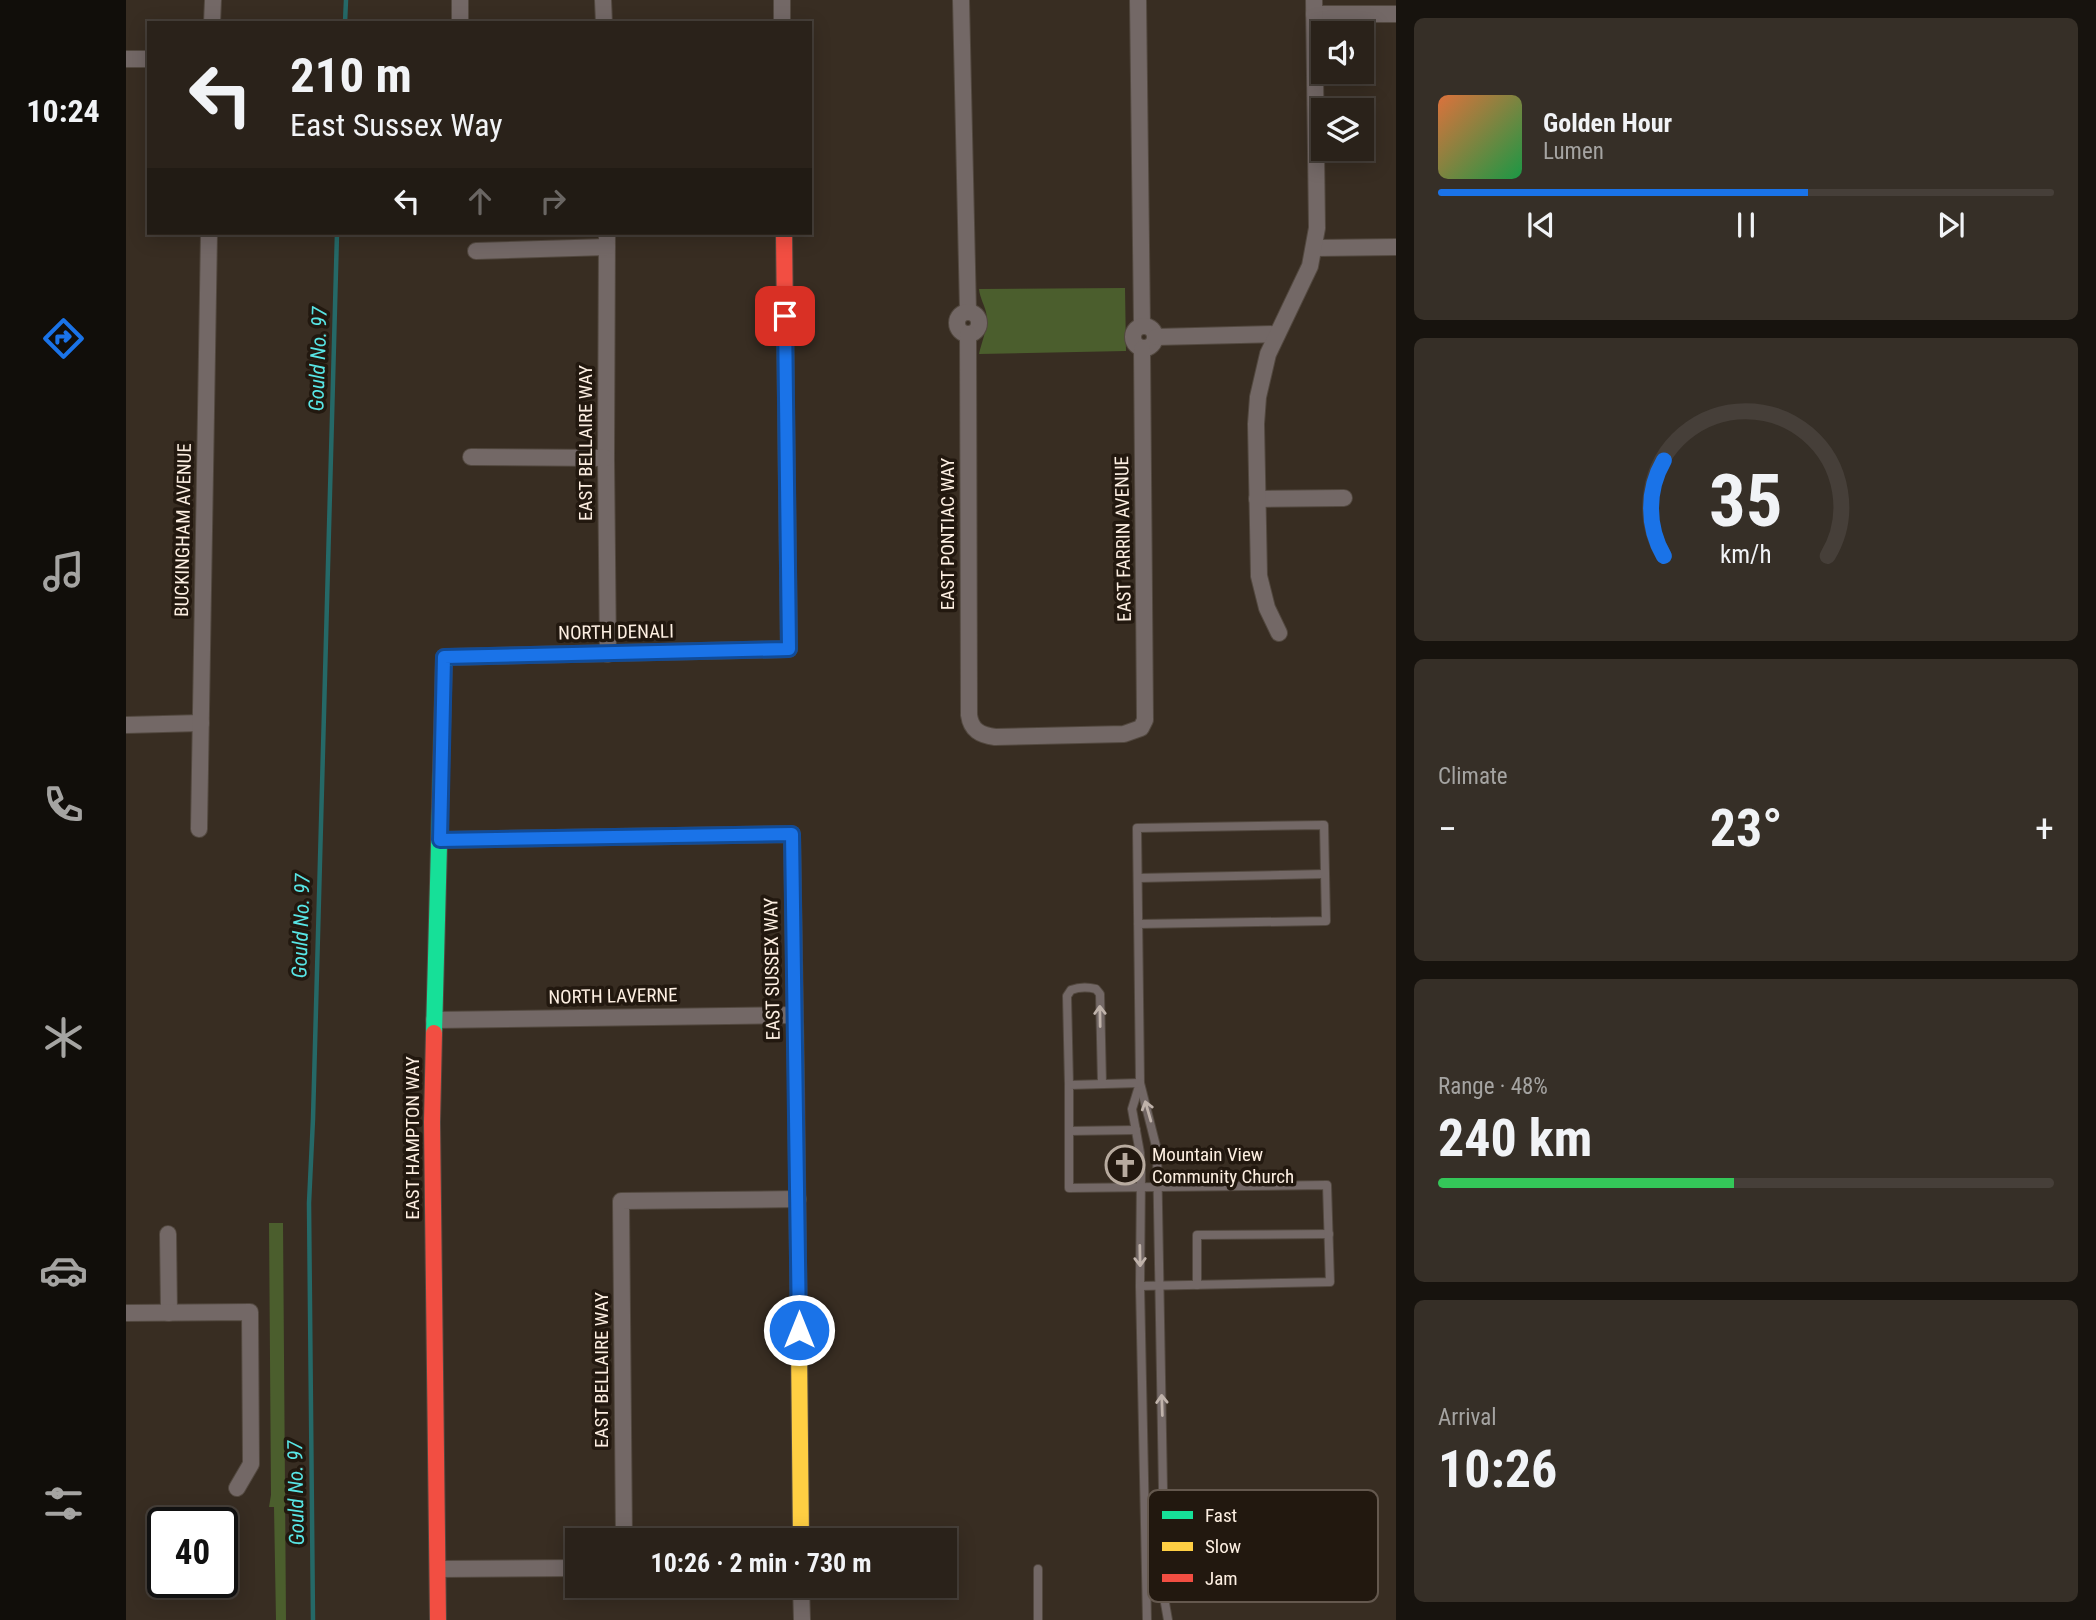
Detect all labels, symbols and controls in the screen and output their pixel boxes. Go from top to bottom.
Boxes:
map controls [1311,21,1374,161]
button: sound [1311,21,1374,84]
text: 210 m [290,47,412,104]
icon: left [175,49,266,140]
text: 10:24 [26,92,100,130]
button: layers [1311,98,1374,161]
text: East Sussex Way [290,106,503,144]
text: Golden Hour [1543,108,1672,138]
text: Lumen [1543,138,1604,165]
icon: left [388,182,426,220]
icon: ahead [461,182,499,220]
icon: right [534,182,572,220]
icon: previous [1522,206,1560,244]
icon: pause [1727,206,1765,244]
icon: next [1932,206,1970,244]
pin [755,286,815,346]
icon: arrive [766,297,804,335]
water label: Gould No. 97 [304,305,332,412]
icon: directions [39,314,88,363]
street label: EAST BELLAIRE WAY [574,365,597,521]
street label: BUCKINGHAM AVENUE [170,443,196,617]
street label: EAST FARRIN AVENUE [1110,456,1136,622]
street label: EAST PONTIAC WAY [936,458,959,610]
text: 35 [1709,458,1783,544]
text: km/h [1720,539,1772,568]
icon: music [39,547,88,596]
street label: NORTH DENALI [558,619,674,645]
text: Climate [1438,763,1508,790]
icon: phone [39,780,88,829]
text: 23° [1710,798,1782,859]
text: − [1438,807,1457,851]
text: + [2035,807,2054,851]
water label: Gould No. 97 [287,872,315,979]
street label: EAST SUSSEX WAY [759,897,785,1041]
street label: NORTH LAVERNE [548,983,678,1009]
one-way arrow [1094,1005,1107,1028]
icon: climate [39,1013,88,1062]
street label: EAST HAMPTON WAY [401,1056,424,1220]
text: Range · 48% [1438,1073,1548,1100]
one-way arrow [1141,1100,1154,1122]
text: 240 km [1438,1108,1592,1169]
place label: Mountain View Community Church [1152,1143,1294,1188]
church icon: Mountain View Community Church [1104,1144,1146,1186]
one-way arrow [1133,1245,1147,1268]
icon: car [39,1246,88,1295]
street label: EAST BELLAIRE WAY [590,1292,613,1448]
position arrow [762,1293,836,1367]
one-way arrow [1155,1394,1169,1417]
text: Arrival [1438,1404,1497,1431]
water label: Gould No. 97 [283,1439,309,1546]
text: 10:26 [1438,1439,1557,1500]
icon: filters [39,1479,88,1528]
legend [1148,1490,1378,1602]
text: Fast [1205,1504,1237,1527]
speed limit sign: 40 [147,1507,238,1598]
text: Slow [1205,1535,1241,1558]
text: 10:26 · 2 min · 730 m [651,1548,871,1578]
text: Jam [1205,1567,1238,1590]

